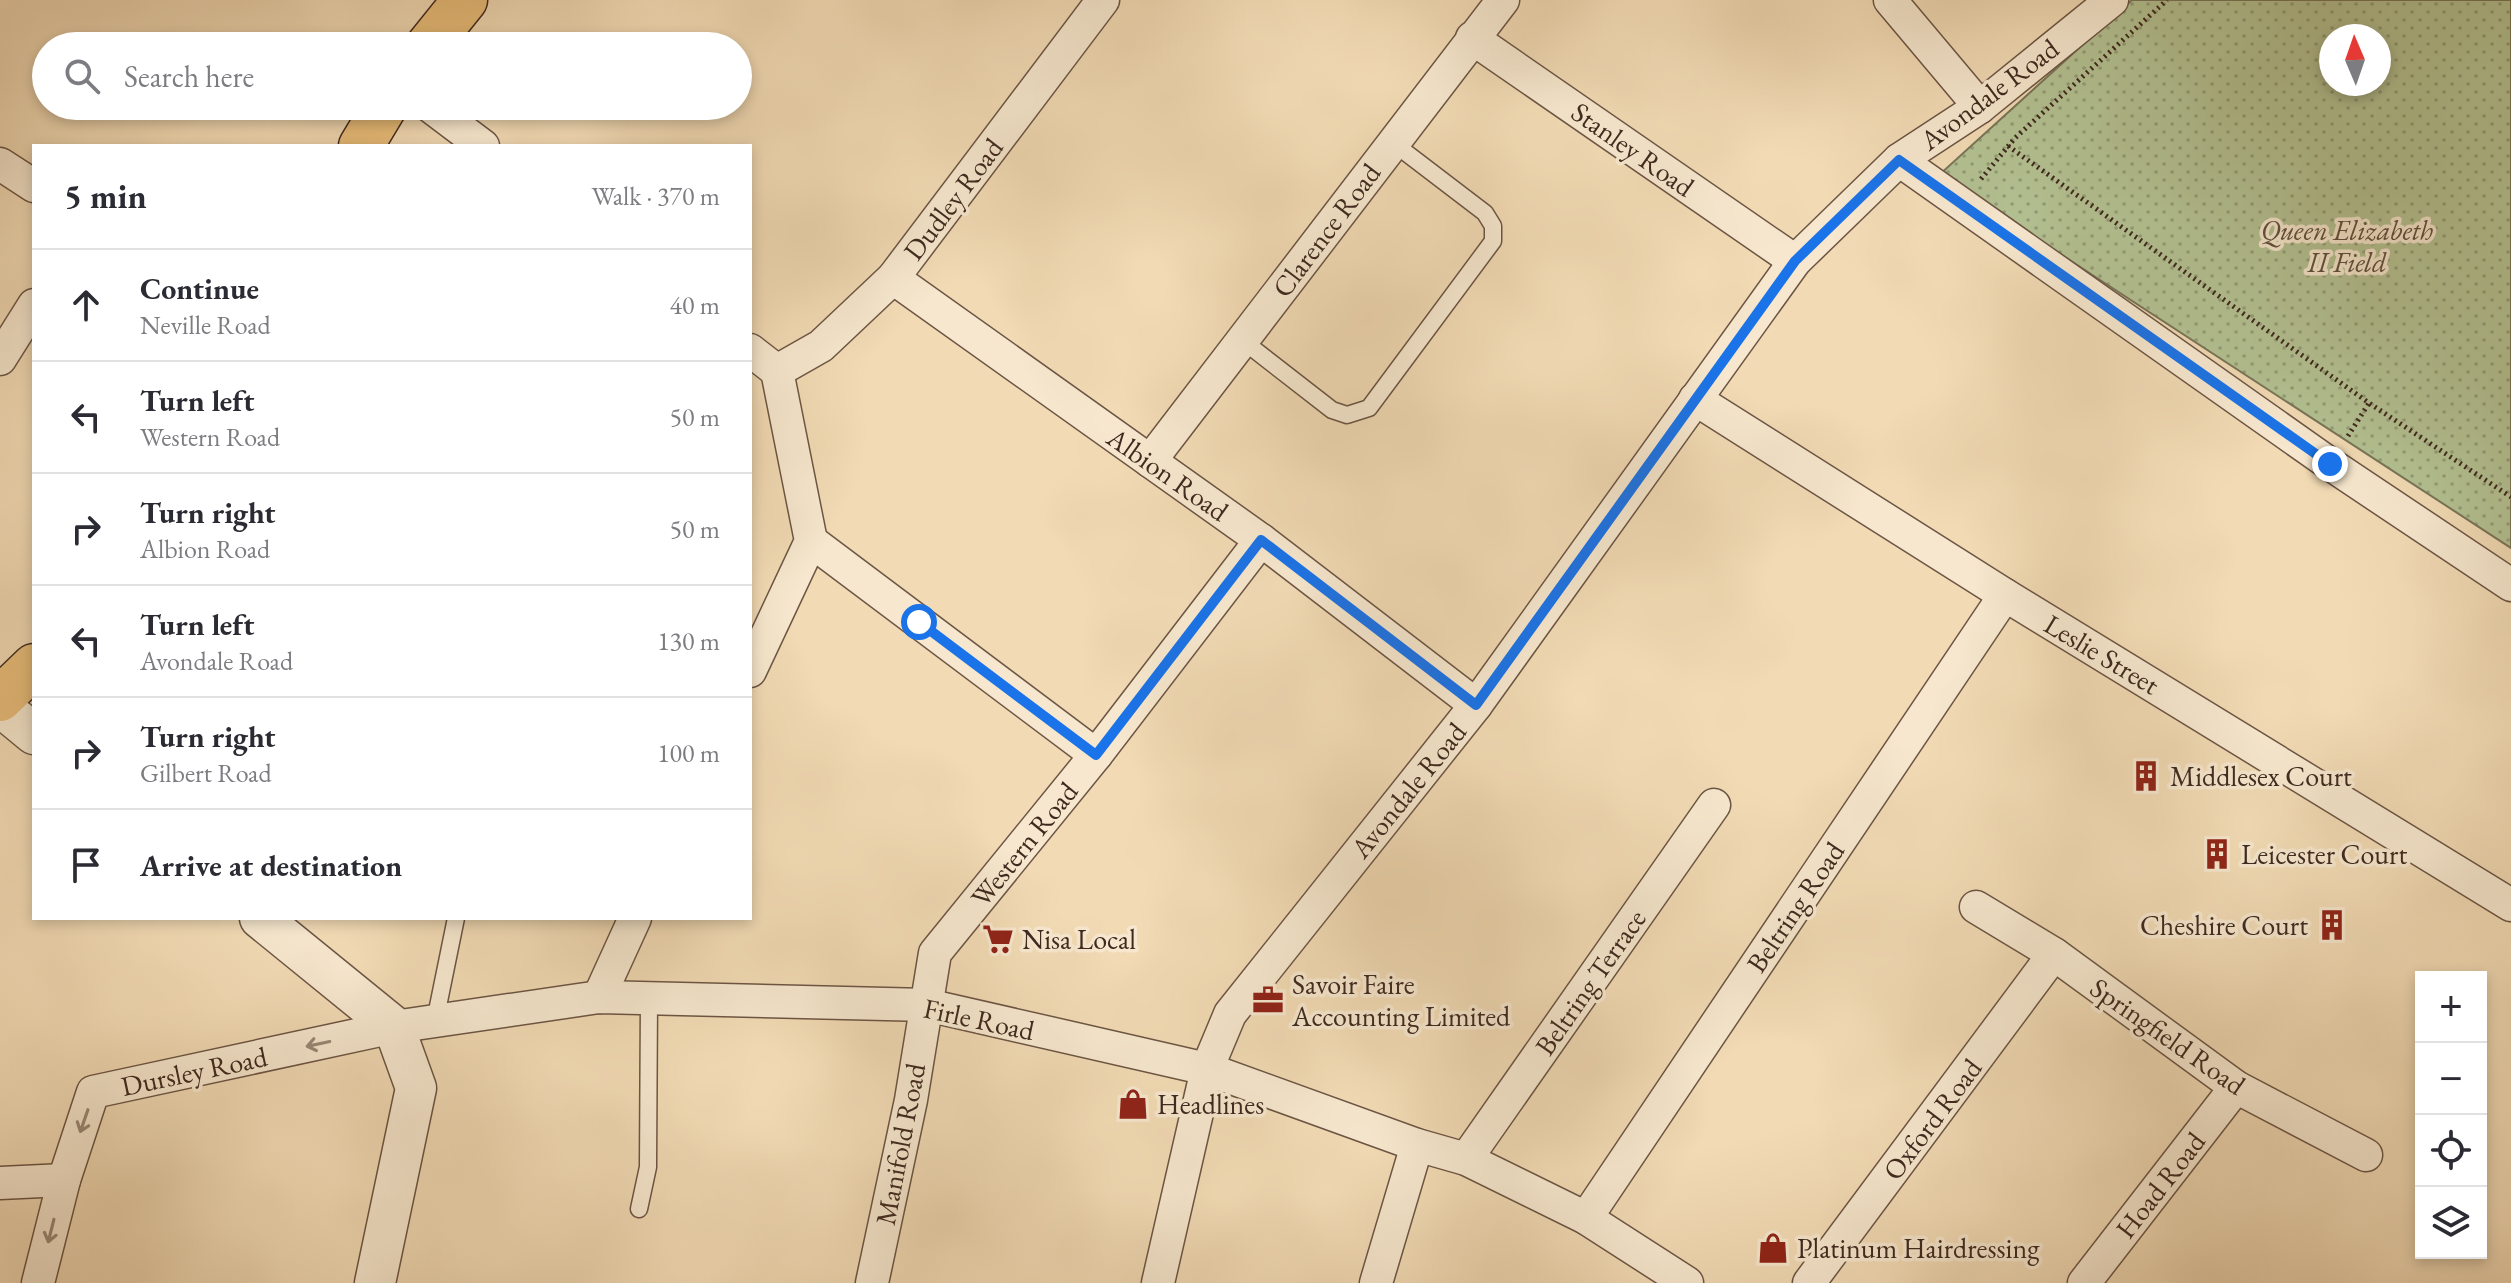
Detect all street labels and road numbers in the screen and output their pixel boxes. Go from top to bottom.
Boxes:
street label: Avondale Road [1912,30,2066,159]
street label: Stanley Road [1565,94,1702,205]
street label: Dudley Road [895,130,1011,267]
street label: Clarence Road [1264,155,1389,304]
street label: Albion Road [1099,418,1236,529]
street label: Leslie Street [2038,606,2166,702]
street label: Avondale Road [1342,714,1474,866]
street label: Western Road [963,773,1086,914]
street label: Beltring Road [1738,834,1852,979]
street label: Beltring Terrace [1526,902,1654,1062]
street label: Springfield Road [2083,969,2253,1103]
street label: Firle Road [920,990,1039,1048]
street label: Dursley Road [118,1038,271,1104]
street label: Oxford Road [1875,1050,1990,1187]
street label: Manifold Road [867,1059,933,1228]
street label: Hoad Road [2107,1124,2213,1246]

